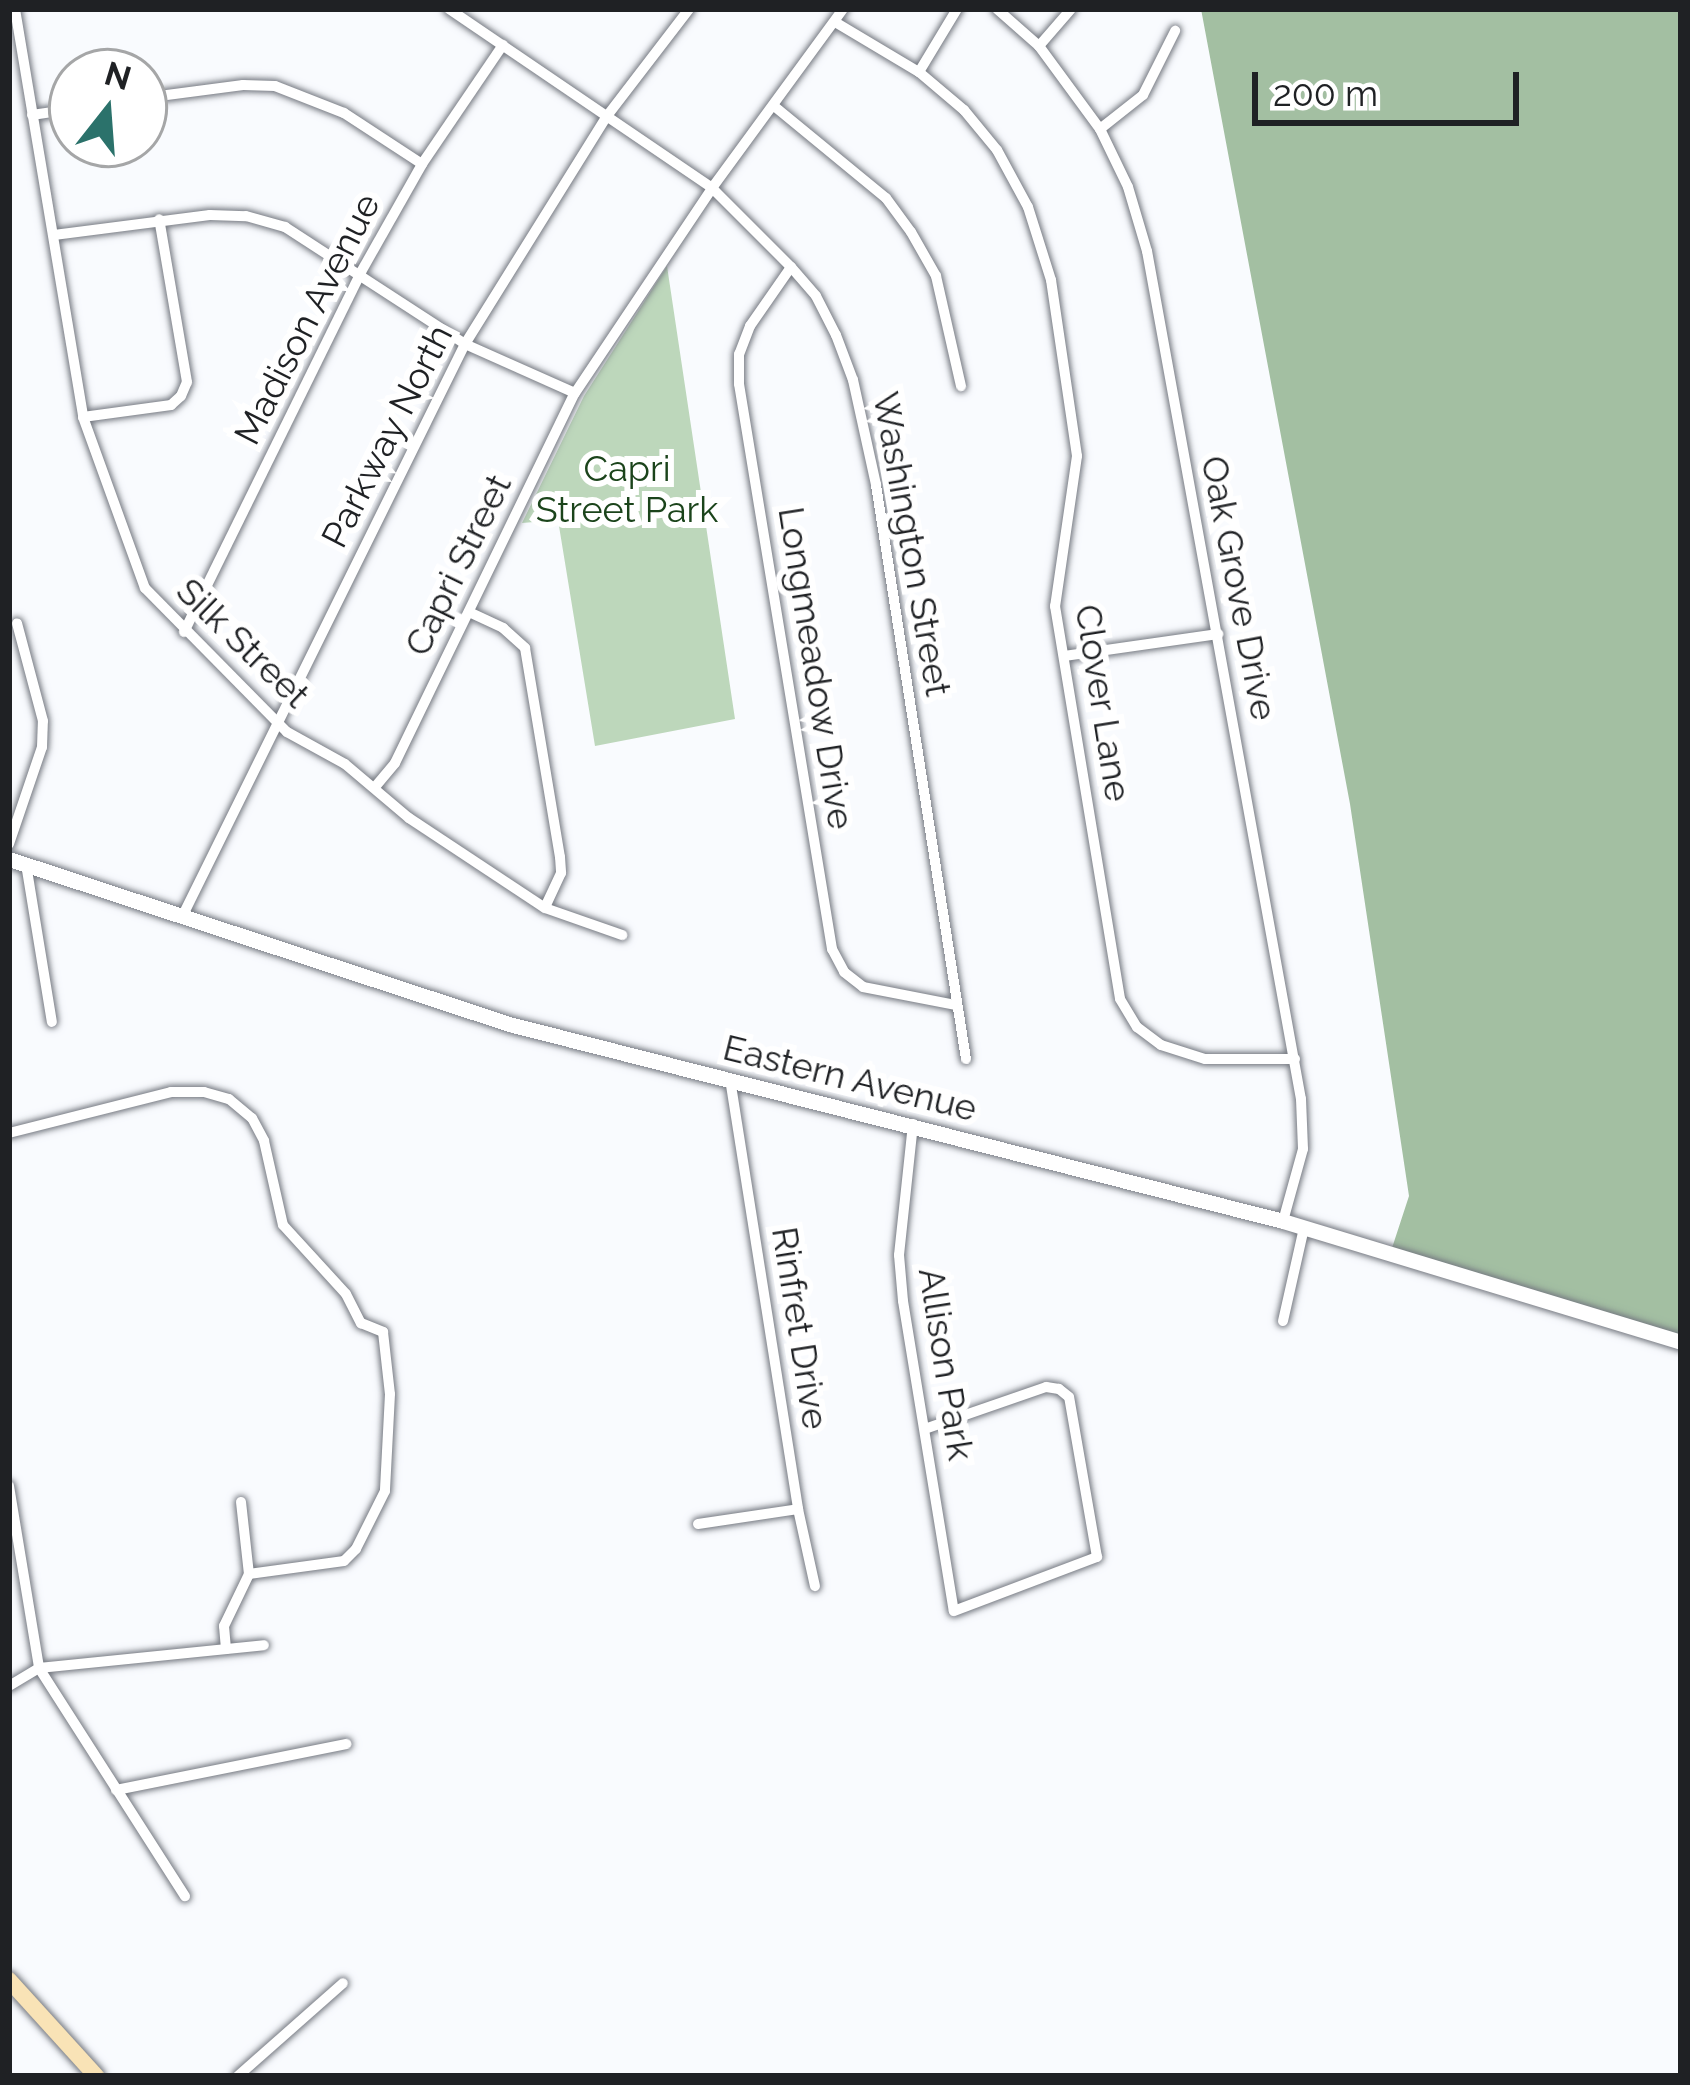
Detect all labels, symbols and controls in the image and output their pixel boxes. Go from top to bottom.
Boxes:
north arrow [48,48,168,168]
scale bar [1258,48,1525,122]
text: N [100,54,136,98]
text: 200 m [1273,72,1378,114]
street label: Madison Avenue [225,186,389,452]
street label: Parkway North [312,317,462,555]
street label: Washington Street [864,389,960,699]
park label: Capri Street Park [536,446,718,531]
street label: Oak Grove Drive [1192,452,1286,724]
street label: Capri Street [396,467,520,663]
street label: Longmeadow Drive [769,503,863,833]
street label: Silk Street [168,569,318,717]
street label: Clover Lane [1066,601,1140,805]
street label: Eastern Avenue [718,1025,982,1131]
street label: Rinfret Drive [763,1224,837,1432]
street label: Allison Park [909,1265,983,1463]

